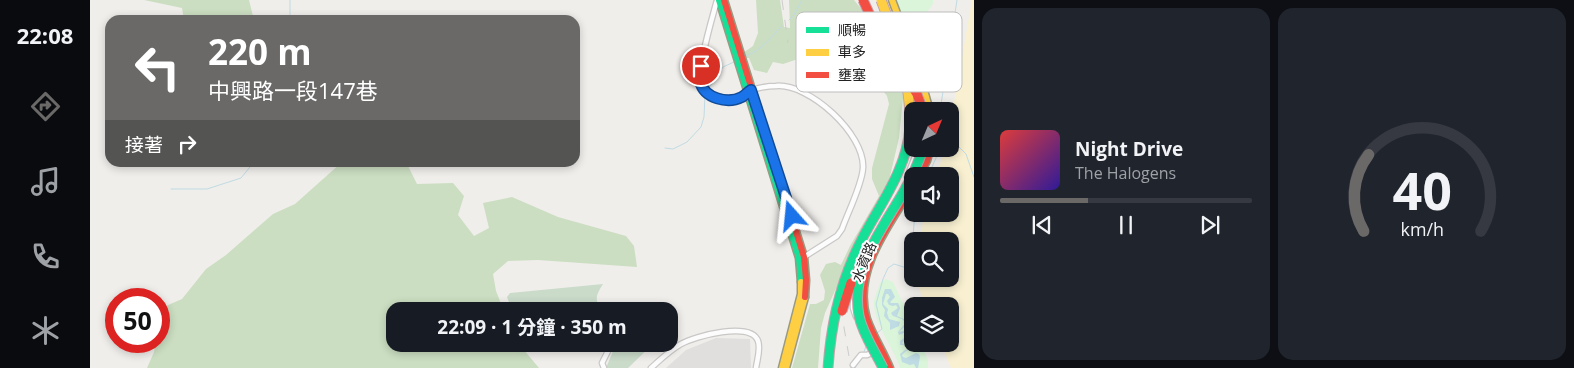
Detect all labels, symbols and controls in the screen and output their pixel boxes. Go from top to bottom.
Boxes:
legend [796,12,962,92]
text: 22:08 [17,20,73,50]
text: 順暢 [838,20,866,39]
text: 220 m [208,28,312,75]
icon: left [125,35,190,100]
text: 車多 [838,42,866,61]
pin [680,45,722,87]
icon: arrive [687,52,715,80]
text: 壅塞 [838,65,866,84]
text: 中興路一段147巷 [208,75,378,105]
icon: directions [28,89,63,124]
north arrow [904,102,959,158]
map controls [904,102,959,352]
icon: right [173,130,201,158]
text: 接著 [125,132,163,158]
text: Night Drive [1075,136,1183,162]
text: 40 [1392,154,1452,225]
text: The Halogens [1075,162,1176,184]
icon: music [28,164,63,199]
button: sound [904,167,959,222]
position arrow [765,189,817,241]
icon: previous [1028,211,1056,239]
icon: pause [1112,211,1140,239]
icon: next [1196,211,1224,239]
text: km/h [1400,217,1444,241]
button: search [904,232,959,287]
icon: phone [28,239,63,274]
street label: 水資路 [847,239,880,285]
speed limit sign: 50 [105,288,170,353]
button: layers [904,297,959,352]
icon: climate [28,313,63,348]
text: 22:09 · 1 分鐘 · 350 m [437,314,627,340]

